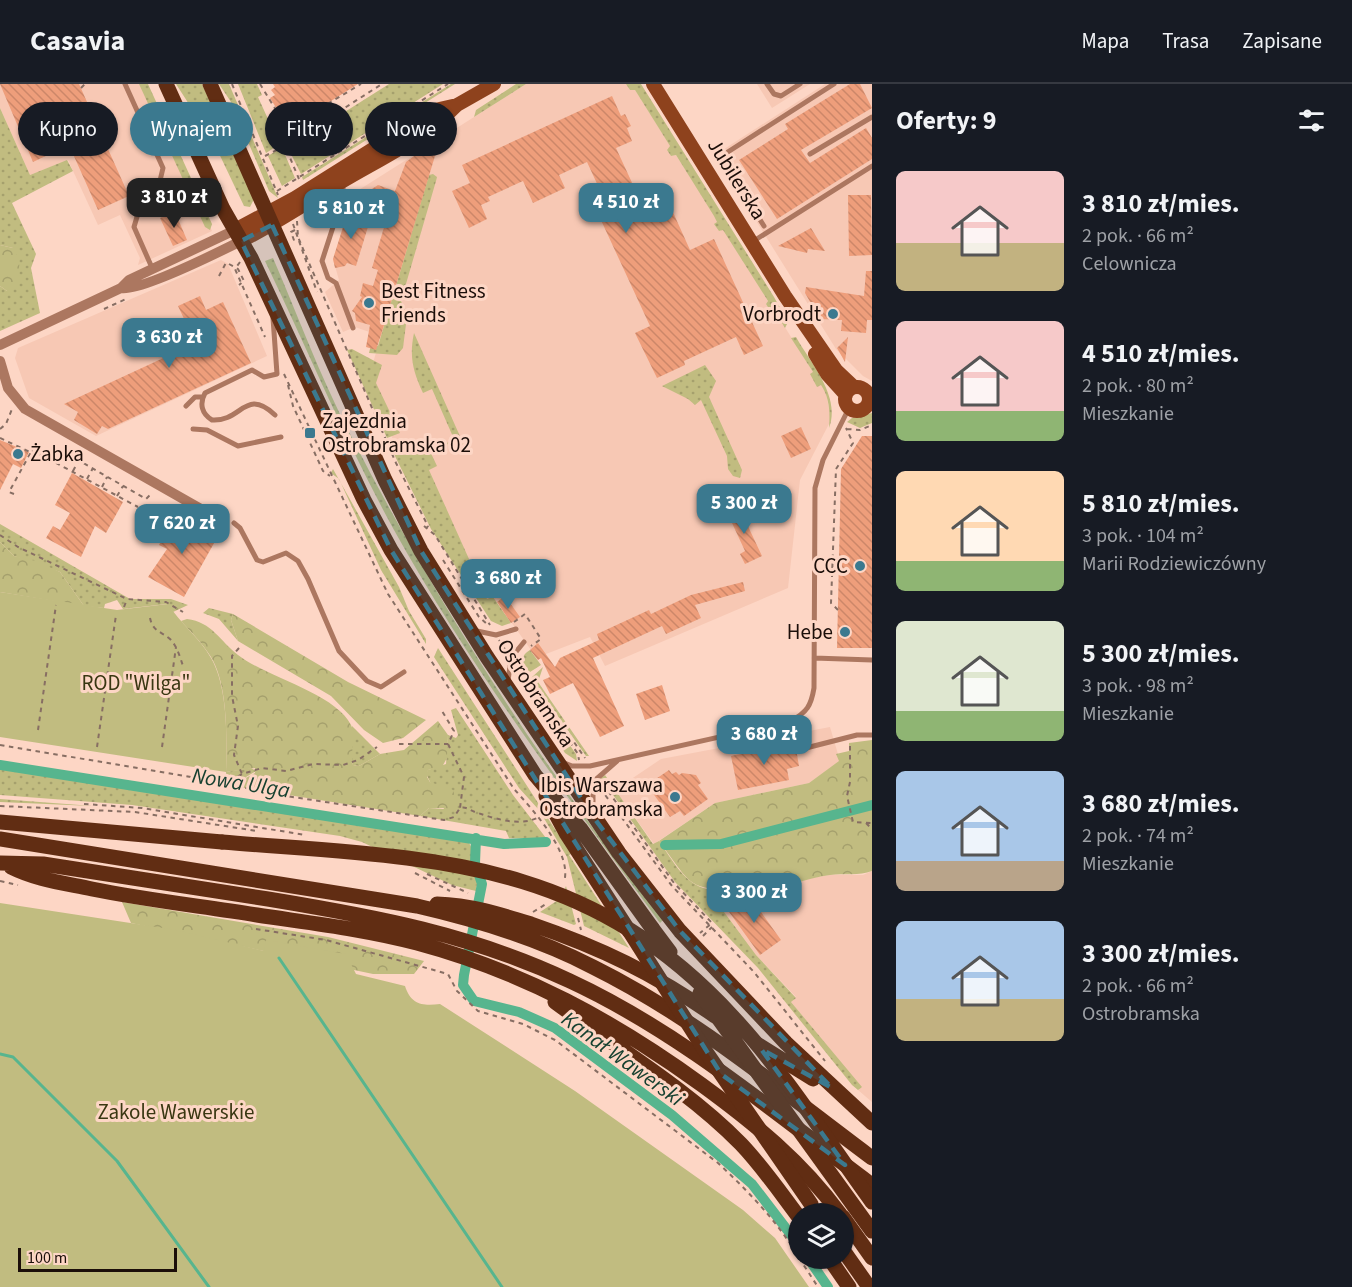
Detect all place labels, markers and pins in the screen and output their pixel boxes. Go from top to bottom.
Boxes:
pin: 3 810 zł [112,178,236,229]
pin: 4 510 zł [564,183,688,234]
pin: 5 810 zł [289,189,413,240]
place label: Best Fitness Friends [381,276,486,330]
marker: Best Fitness Friends [362,296,376,310]
place label: Vorbrodt [743,299,821,329]
marker: Vorbrodt [826,307,840,321]
pin: 3 630 zł [107,318,231,369]
place label: Zajezdnia Ostrobramska 02 [322,406,471,460]
marker: Zajezdnia Ostrobramska 02 [303,426,317,440]
place label: Żabka [30,439,84,469]
marker: Żabka [11,447,25,461]
pin: 5 300 zł [682,484,806,535]
pin: 7 620 zł [120,504,244,555]
place label: CCC [813,551,848,581]
pin: 3 680 zł [446,559,570,610]
marker: CCC [853,559,867,573]
place label: Hebe [787,617,833,647]
marker: Hebe [838,625,852,639]
pin: 3 680 zł [702,715,826,766]
place label: Ibis Warszawa Ostrobramska [539,770,663,824]
marker: Ibis Warszawa Ostrobramska [668,790,682,804]
pin: 3 300 zł [692,873,816,924]

